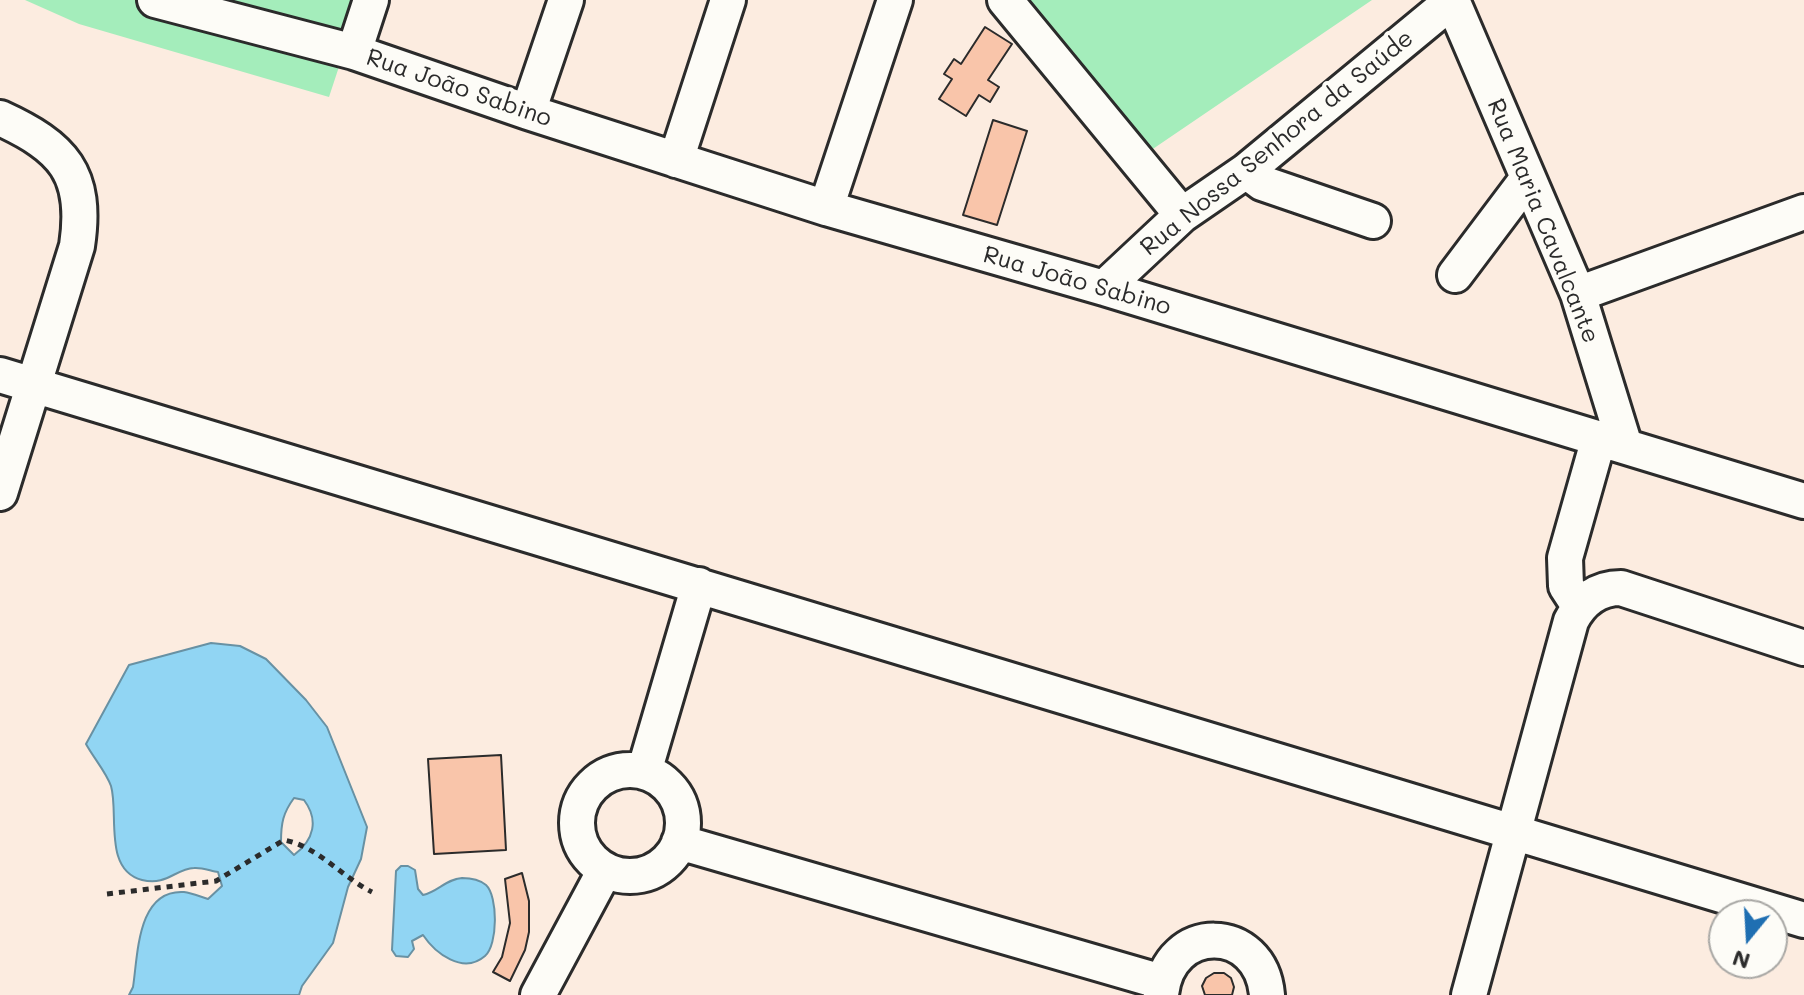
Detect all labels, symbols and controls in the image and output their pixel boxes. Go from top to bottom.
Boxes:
street label: Rua Nossa Senhora da Saúde [1135,24,1419,262]
street label: Rua João Sabino [363,43,555,133]
street label: Rua Maria Cavalcante [1481,95,1605,347]
street label: Rua João Sabino [980,240,1174,322]
north arrow [1708,899,1788,979]
text: N [1729,944,1753,977]

